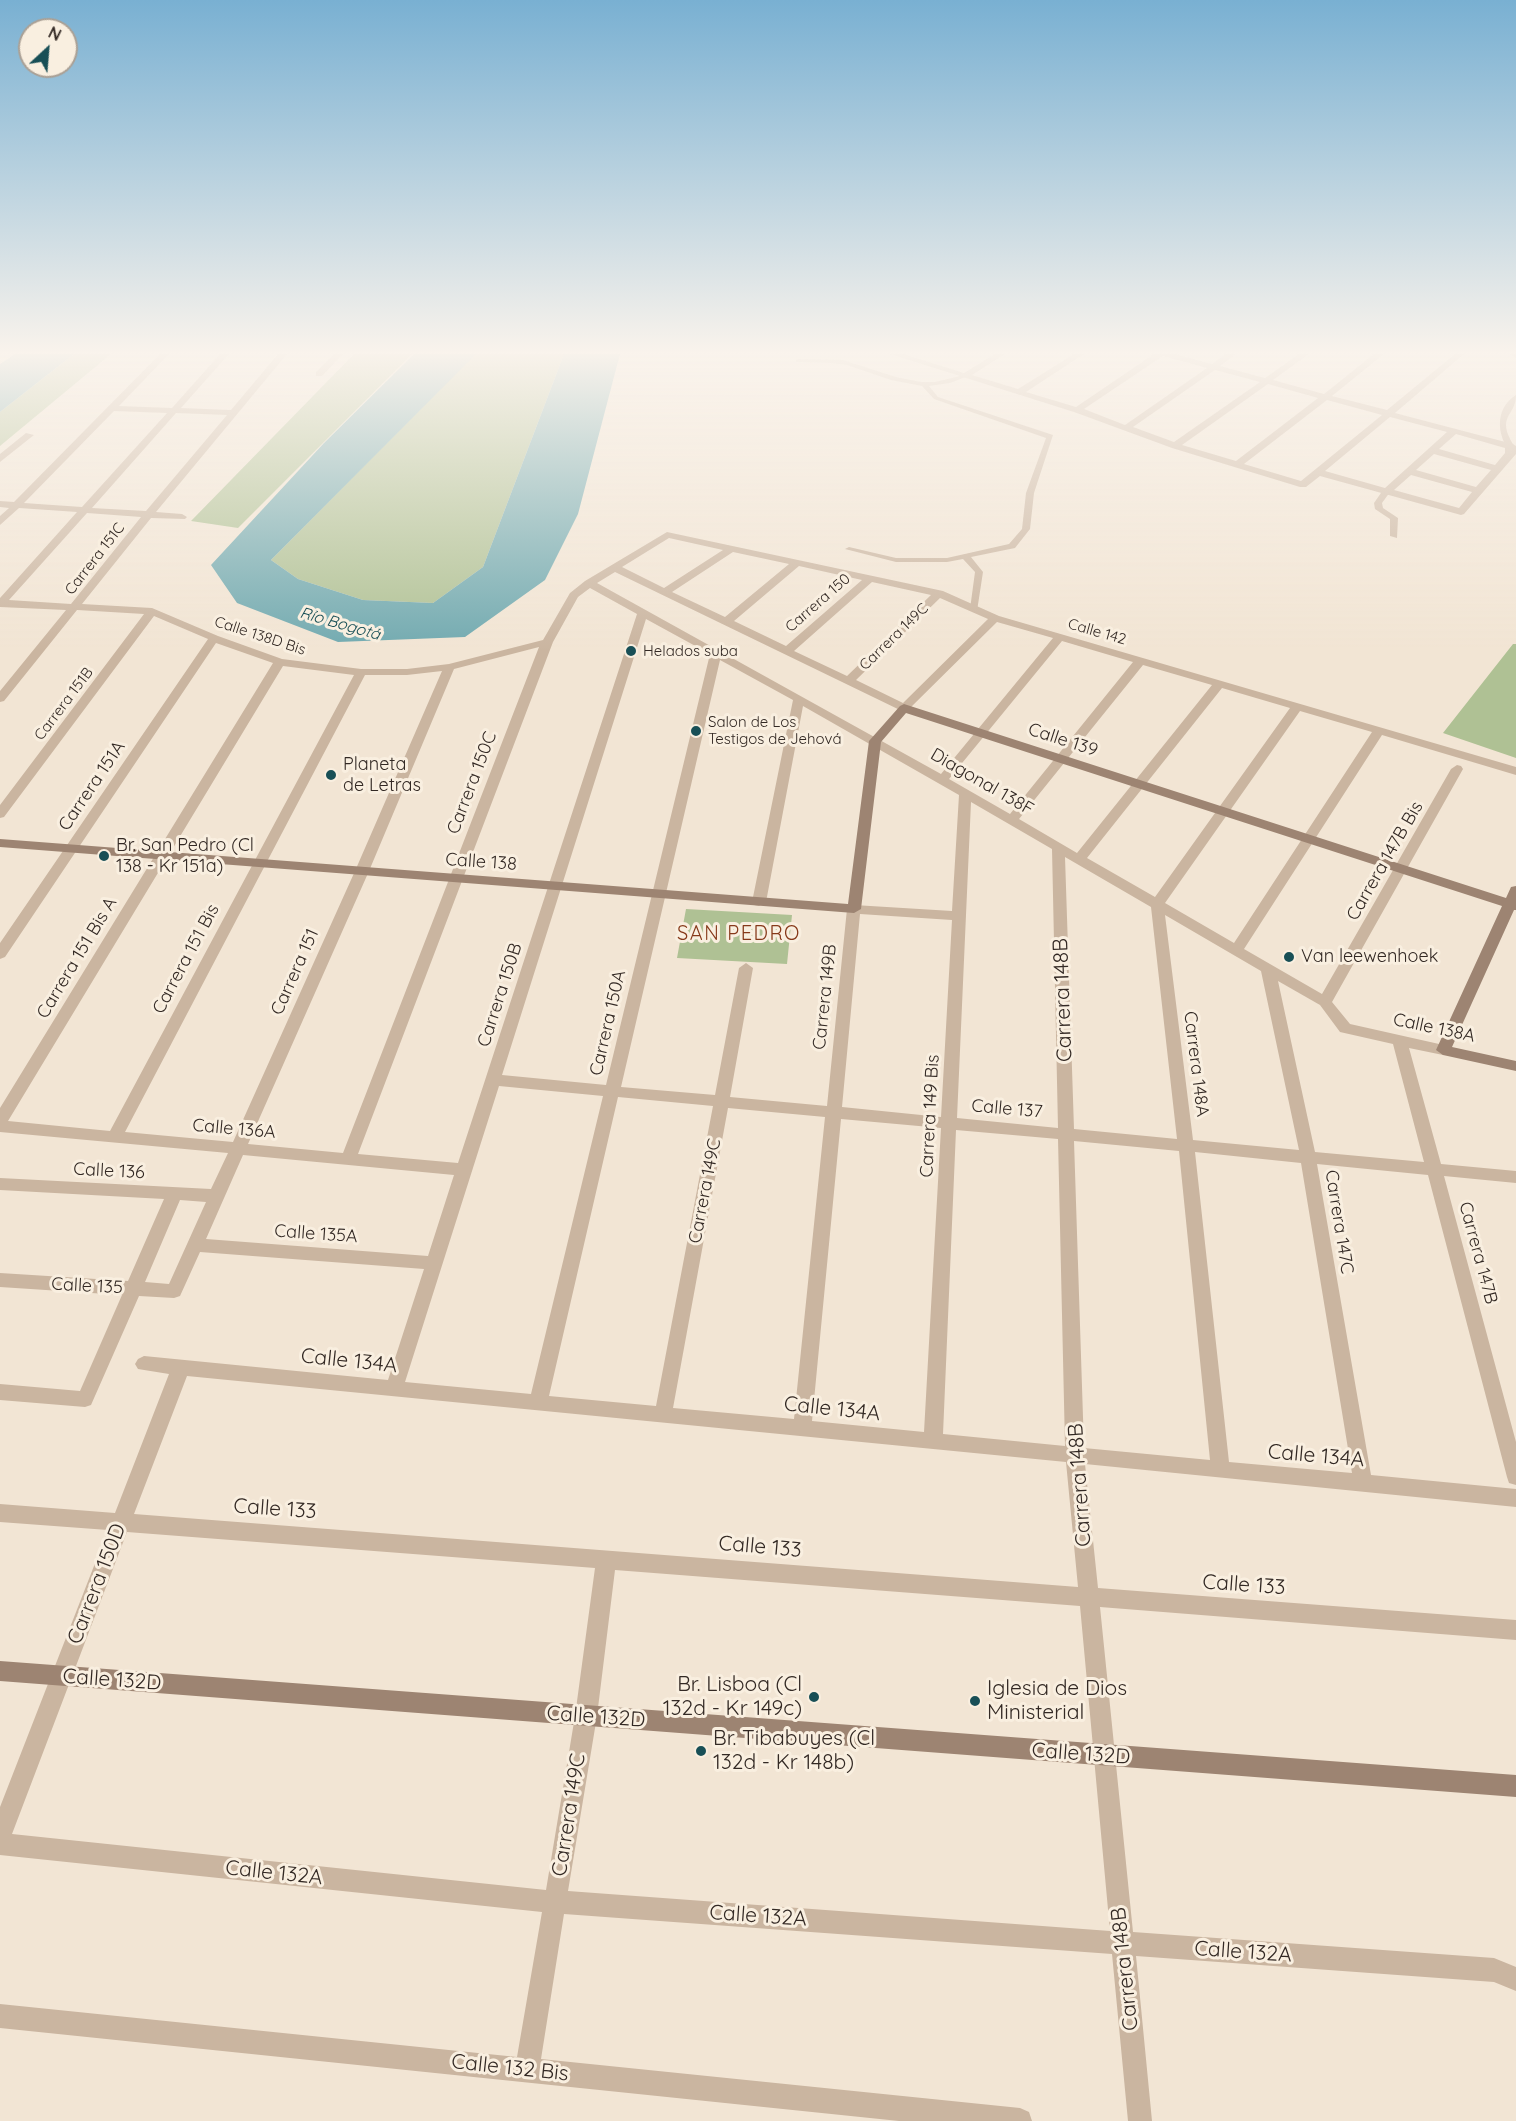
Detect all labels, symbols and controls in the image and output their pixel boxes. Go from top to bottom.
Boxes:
north arrow [18,18,78,78]
text: N [45,22,65,45]
street label: Carrera 151C [61,519,129,599]
street label: Carrera 150 [782,570,854,636]
street label: Carrera 149C [856,600,932,674]
water label: Río Bogotá [298,603,382,645]
street label: Calle 138D Bis [212,613,308,659]
street label: Calle 142 [1066,615,1128,649]
place label: Helados suba [643,642,738,660]
marker: Helados suba [624,644,638,658]
street label: Carrera 151B [31,664,97,744]
place label: Salon de Los Testigos de Jehová [708,713,842,748]
street label: Calle 139 [1025,719,1101,761]
marker: Salon de Los Testigos de Jehová [689,724,703,738]
street label: Carrera 150C [443,729,501,837]
street label: Carrera 151A [54,737,130,835]
street label: Diagonal 138F [926,744,1038,820]
place label: Planeta de Letras [343,754,421,796]
marker: Planeta de Letras [324,768,338,782]
street label: Carrera 147B Bis [1342,798,1428,924]
place label: Br. San Pedro (Cl 138 - Kr 151a) [116,835,254,878]
marker: Br. San Pedro (Cl 138 - Kr 151a) [97,849,111,863]
street label: Calle 138 [445,849,517,875]
street label: Carrera 151 Bis A [32,894,122,1022]
street label: Carrera 151 Bis [148,901,224,1017]
district label: SAN PEDRO [677,922,801,946]
street label: Carrera 151 [266,926,324,1018]
street label: Carrera 148B [1048,938,1078,1062]
street label: Carrera 150B [473,940,527,1050]
street label: Carrera 149B [809,943,841,1051]
place label: Van leewenhoek [1301,946,1438,968]
marker: Van leewenhoek [1282,950,1296,964]
street label: Carrera 150A [585,968,631,1078]
street label: Calle 138A [1391,1009,1477,1047]
street label: Carrera 148A [1179,1010,1213,1118]
street label: Carrera 149 Bis [916,1054,944,1178]
street label: Calle 137 [971,1095,1043,1123]
street label: Calle 136A [192,1115,276,1143]
street label: Carrera 149C [684,1137,726,1245]
street label: Calle 136 [73,1158,145,1184]
street label: Carrera 147C [1320,1169,1358,1275]
street label: Carrera 147B [1454,1199,1502,1307]
street label: Calle 135A [274,1220,358,1248]
street label: Calle 135 [51,1273,123,1299]
street label: Calle 134A [299,1343,399,1379]
street label: Calle 134A [782,1391,882,1427]
street label: Carrera 148B [1063,1422,1097,1548]
street label: Calle 134A [1267,1439,1365,1473]
street label: Calle 133 [233,1494,317,1524]
street label: Carrera 150D [62,1520,132,1648]
street label: Calle 133 [717,1531,803,1563]
street label: Calle 133 [1202,1570,1286,1600]
street label: Calle 132D [62,1664,162,1696]
place label: Br. Lisboa (Cl 132d - Kr 149c) [663,1672,802,1722]
place label: Iglesia de Dios Ministerial [987,1676,1127,1726]
marker: Br. Lisboa (Cl 132d - Kr 149c) [807,1690,821,1704]
marker: Iglesia de Dios Ministerial [968,1694,982,1708]
street label: Calle 132D [546,1701,646,1733]
place label: Br. Tibabuyes (Cl 132d - Kr 148b) [713,1726,875,1776]
street label: Calle 132D [1031,1738,1131,1770]
marker: Br. Tibabuyes (Cl 132d - Kr 148b) [694,1744,708,1758]
street label: Carrera 149C [547,1752,591,1878]
street label: Calle 132A [224,1855,324,1891]
street label: Calle 132A [708,1900,808,1932]
street label: Carrera 148B [1106,1906,1144,2032]
street label: Calle 132A [1193,1936,1293,1968]
street label: Calle 132 Bis [450,2049,570,2087]

